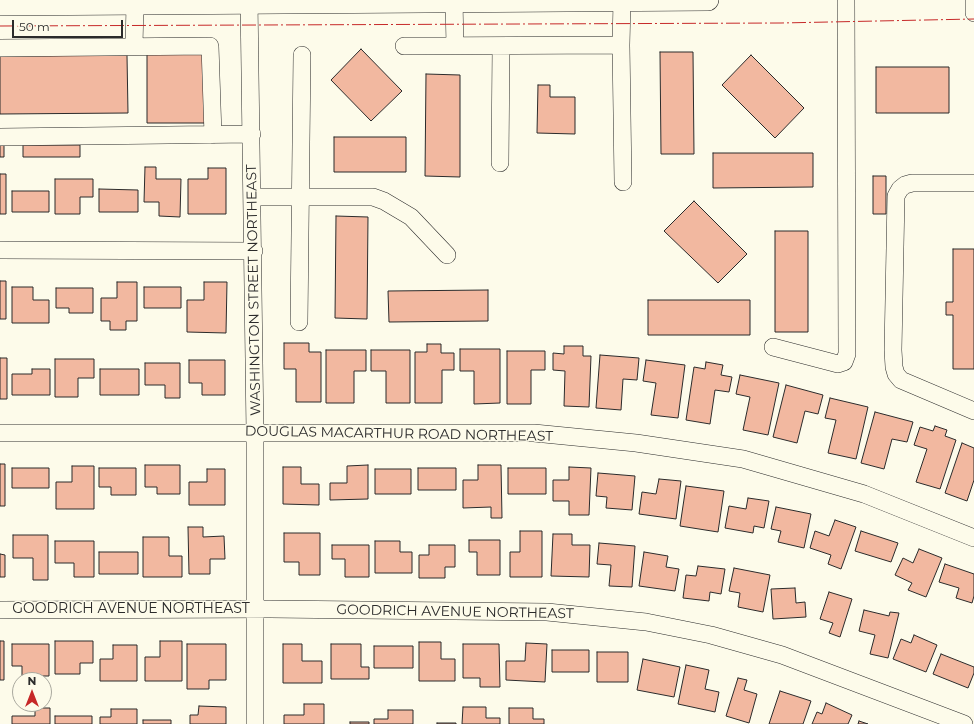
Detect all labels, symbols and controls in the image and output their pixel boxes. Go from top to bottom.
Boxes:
scale bar [14,12,125,38]
text: 50 m [19,19,50,34]
street label: WASHINGTON STREET NORTHEAST [243,164,265,416]
street label: DOUGLAS MACARTHUR ROAD NORTHEAST [245,423,553,445]
street label: GOODRICH AVENUE NORTHEAST [12,601,250,617]
street label: GOODRICH AVENUE NORTHEAST [336,602,574,622]
north arrow [12,672,52,712]
text: N [28,674,36,688]

